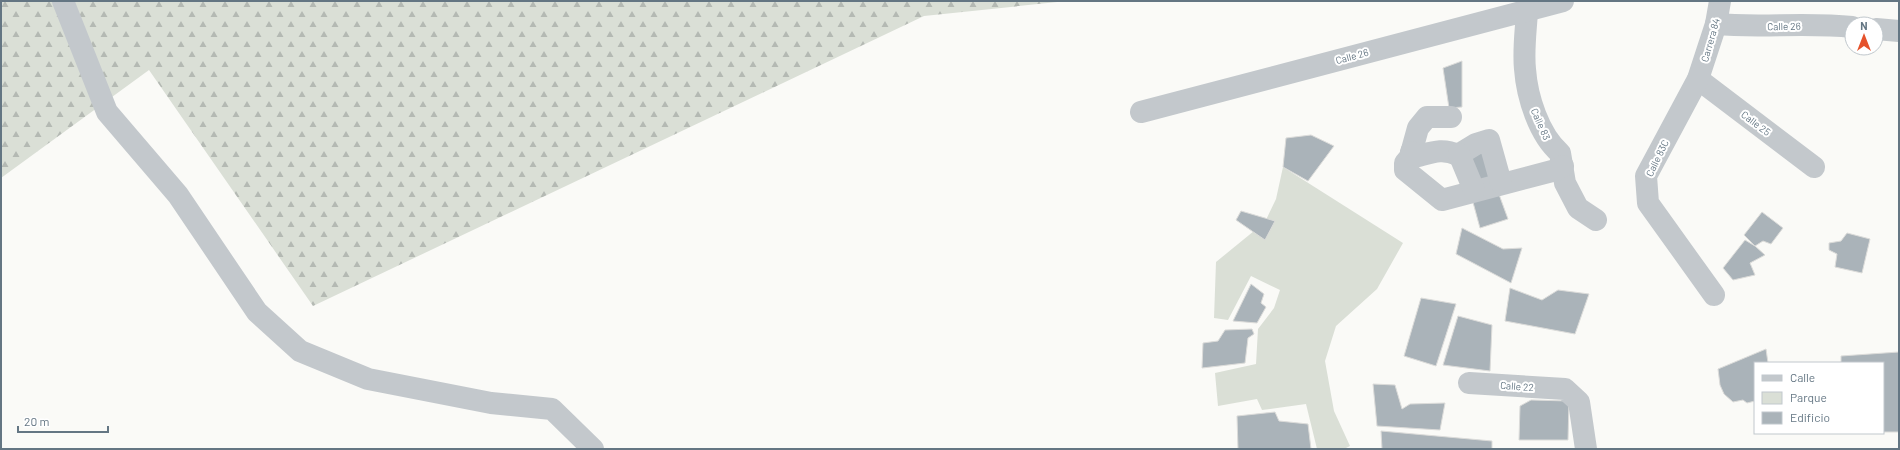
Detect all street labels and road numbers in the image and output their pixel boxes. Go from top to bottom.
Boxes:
street label: Carrera 84 [1698,17,1722,63]
street label: Calle 26 [1767,20,1801,32]
street label: Calle 26 [1334,46,1370,66]
street label: Calle 83 [1529,106,1553,142]
street label: Calle 25 [1739,108,1773,138]
street label: Calle 83C [1643,138,1671,178]
street label: Calle 22 [1500,379,1534,393]

